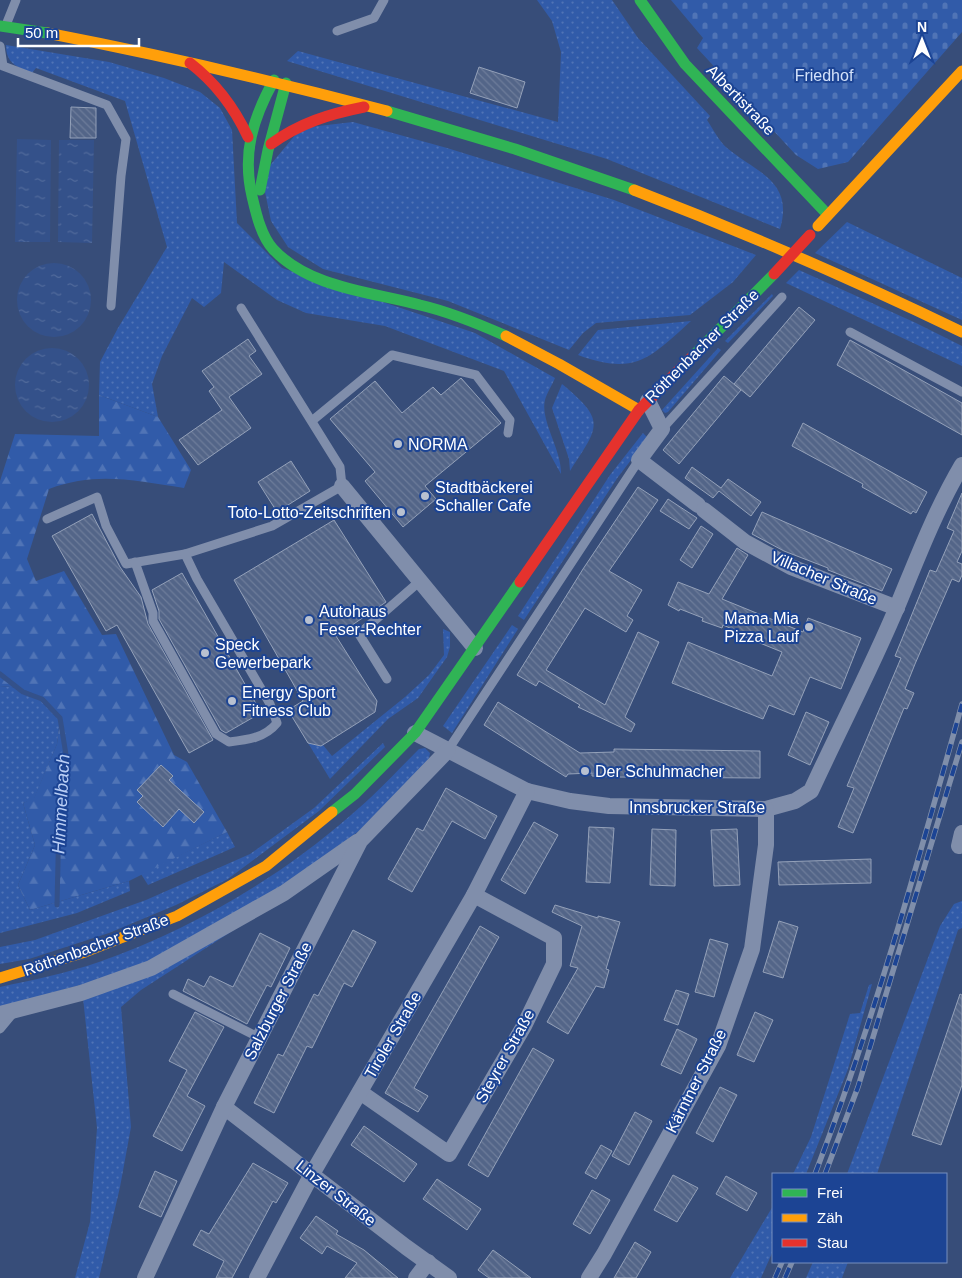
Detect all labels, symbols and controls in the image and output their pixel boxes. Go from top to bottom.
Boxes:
scale bar [18,15,139,47]
north arrow [897,15,947,65]
text: N [917,19,927,35]
text: 50 m [25,24,58,41]
street label: Albertistraße [703,61,779,139]
park label: Friedhof [795,67,854,84]
street label: Röthenbacher Straße [642,286,762,406]
place label: NORMA [408,436,468,453]
marker: NORMA [392,438,404,450]
place label: Stadtbäckerei Schaller Cafe [435,479,533,514]
marker: Stadtbäckerei Schaller Cafe [419,490,431,502]
place label: Toto-Lotto-Zeitschriften [227,504,391,521]
marker: Toto-Lotto-Zeitschriften [395,506,407,518]
street label: Villacher Straße [768,548,880,608]
place label: Autohaus Feser-Rechter [319,603,422,638]
place label: Mama Mia Pizza Lauf [724,610,800,645]
marker: Autohaus Feser-Rechter [303,614,315,626]
marker: Mama Mia Pizza Lauf [803,621,815,633]
place label: Speck Gewerbepark [215,636,312,671]
marker: Speck Gewerbepark [199,647,211,659]
place label: Energy Sport Fitness Club [242,684,336,719]
marker: Energy Sport Fitness Club [226,695,238,707]
water label: Himmelbach [48,754,74,854]
place label: Der Schuhmacher [595,763,725,780]
marker: Der Schuhmacher [579,765,591,777]
street label: Innsbrucker Straße [629,799,765,816]
street label: Röthenbacher Straße [21,911,171,979]
street label: Salzburger Straße [241,939,315,1063]
street label: Tiroler Straße [361,989,425,1081]
street label: Steyrer Straße [472,1006,538,1106]
street label: Kärntner Straße [663,1026,729,1136]
street label: Linzer Straße [293,1157,379,1229]
legend [772,1173,947,1263]
text: Frei [817,1184,843,1201]
text: Zäh [817,1209,843,1226]
text: Stau [817,1234,848,1251]

